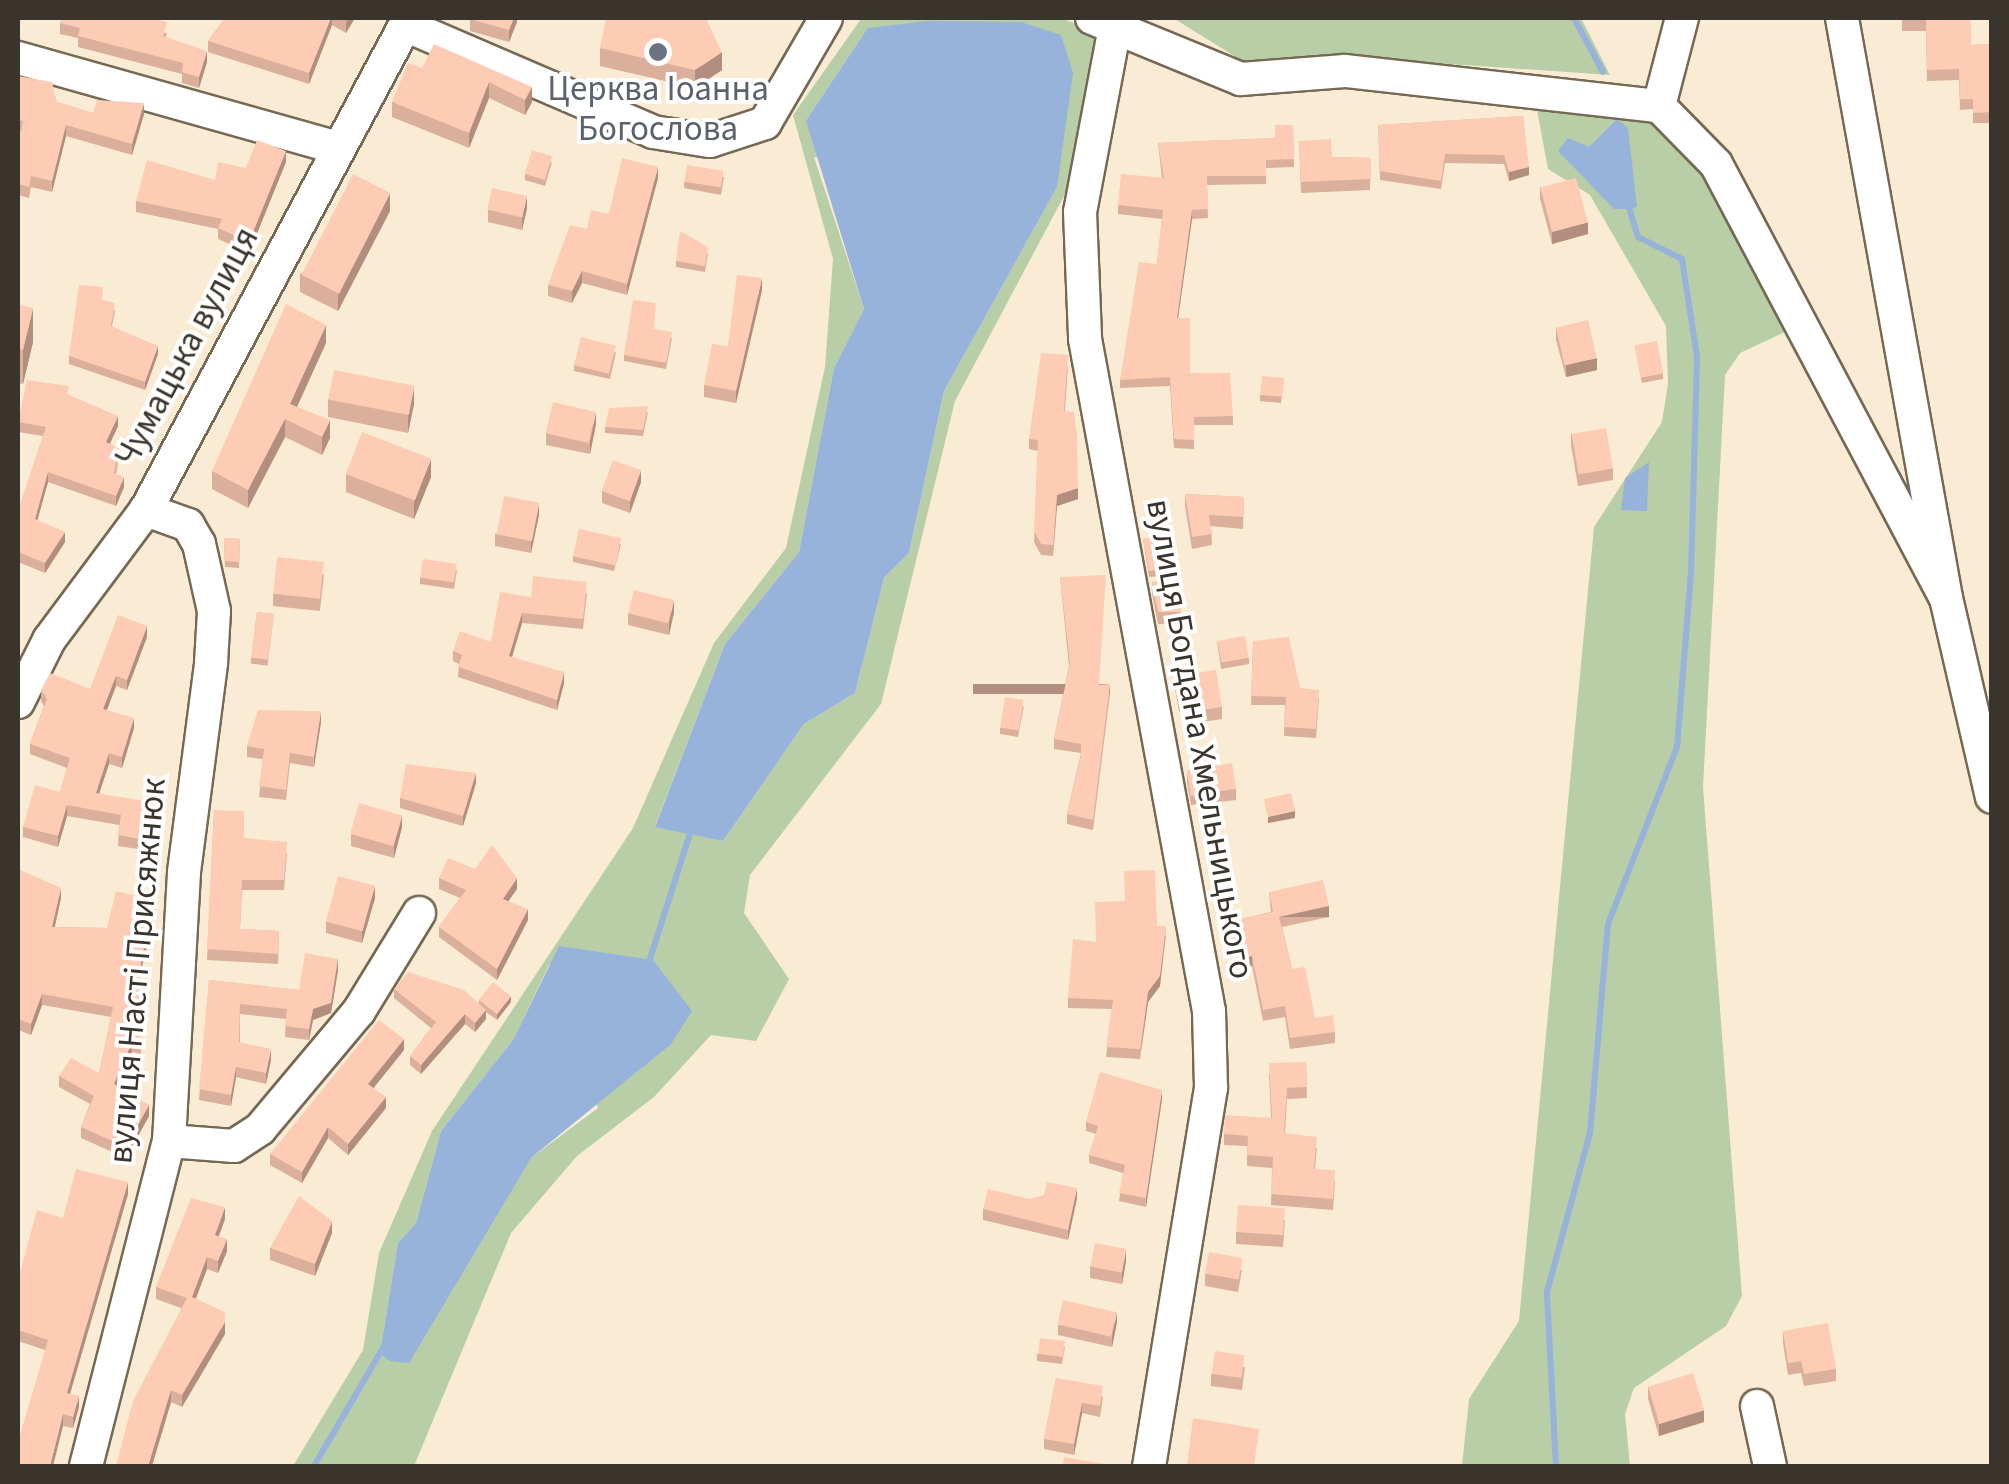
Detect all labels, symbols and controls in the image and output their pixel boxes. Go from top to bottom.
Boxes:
marker: Церква Іоанна Богослова [647,41,669,63]
place label: Церква Іоанна Богослова [547,68,769,150]
street label: Чумацька вулиця [106,220,268,474]
street label: вулиця Богдана Хмельницького [1137,496,1263,982]
street label: вулиця Насті Присяжнюк [99,777,175,1165]

